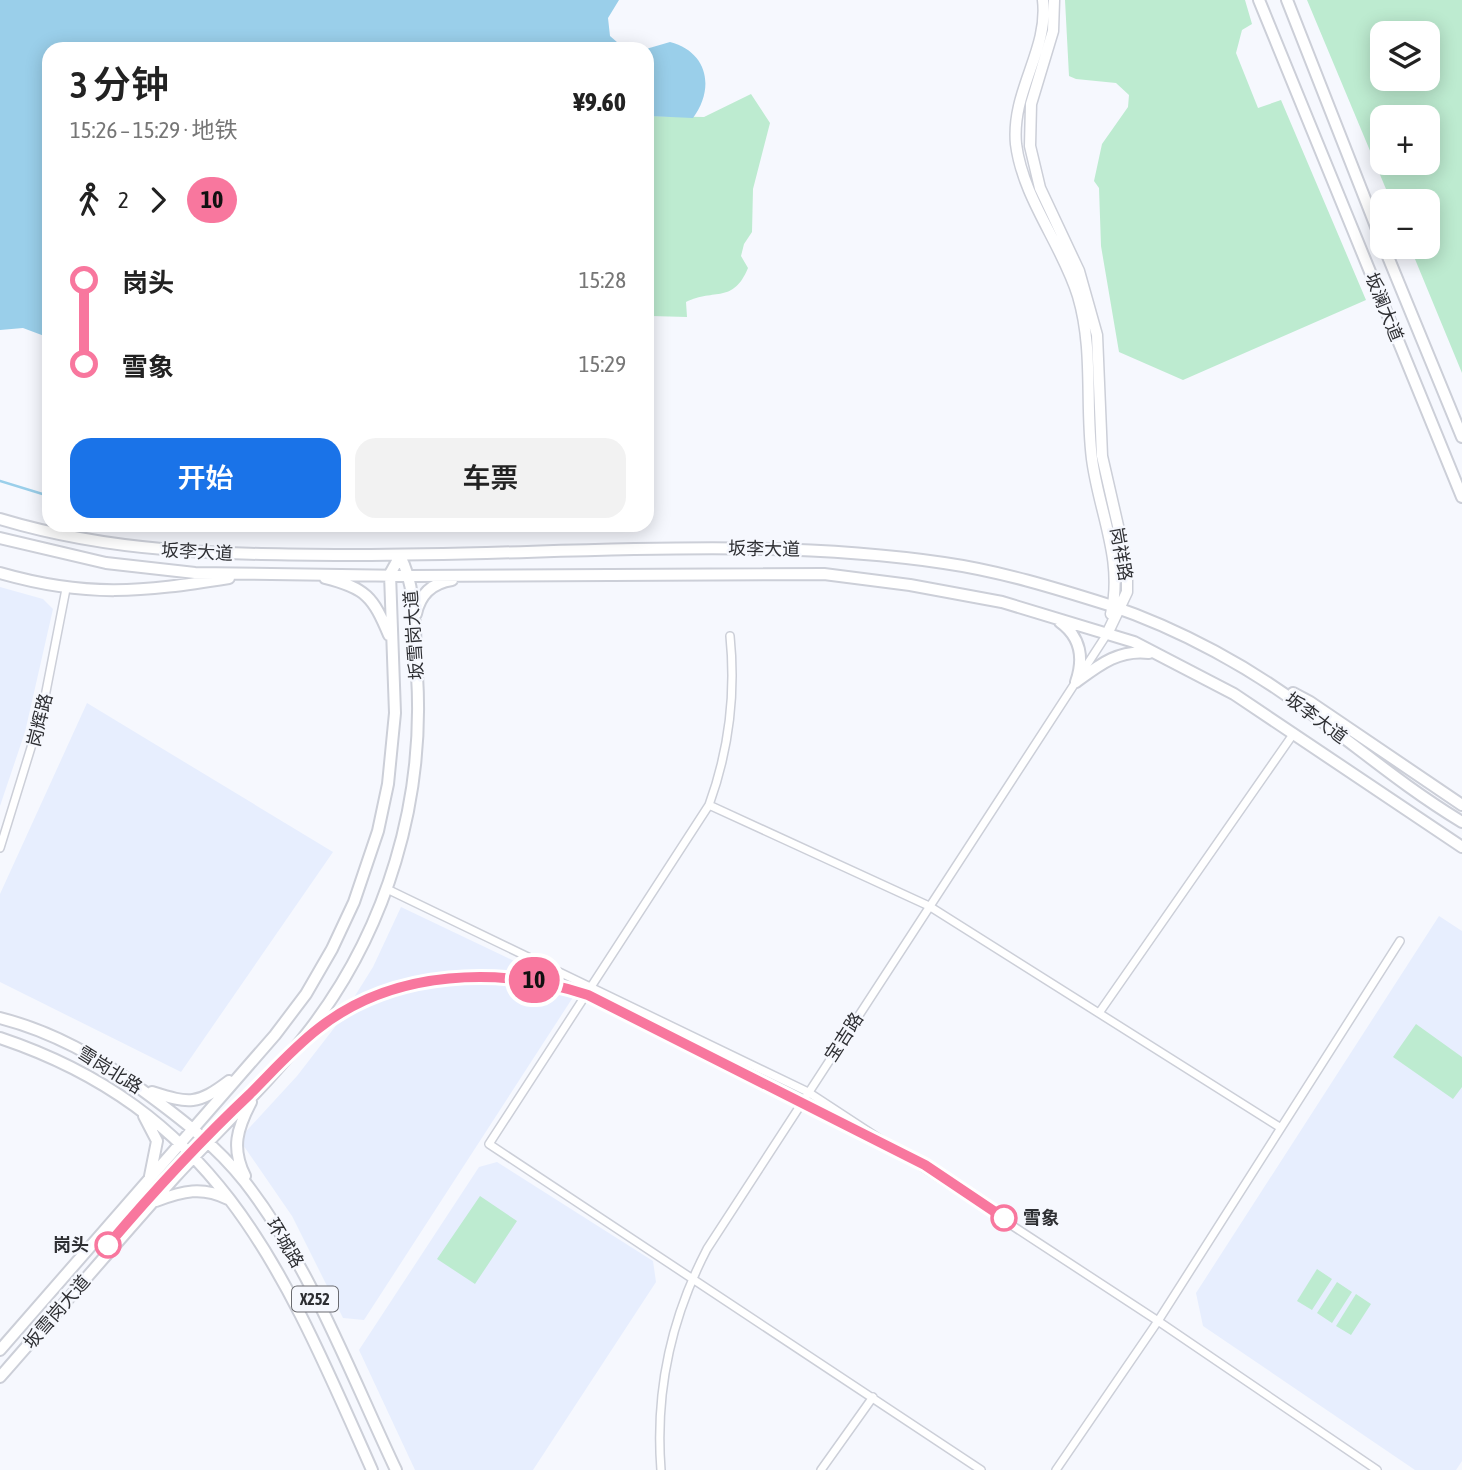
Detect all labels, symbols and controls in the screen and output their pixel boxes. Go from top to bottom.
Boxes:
map controls [1370,21,1440,259]
button: layers [1370,21,1440,91]
text: 3 分钟 [70,63,169,106]
text: ¥9.60 [573,87,626,117]
button: + [1370,105,1440,175]
text: 15:26 – 15:29 · 地铁 [70,117,237,143]
icon: walk [70,181,108,219]
icon: forward [139,181,177,219]
text: 10 [201,186,223,213]
text: 2 [118,187,129,213]
button: − [1370,189,1440,259]
text: 15:28 [579,267,626,293]
text: 岗头 [122,268,174,298]
street label: 坂澜大道 [1361,270,1408,344]
text: 15:29 [579,351,626,377]
text: 雪象 [122,352,174,382]
button: 开始 [70,438,341,518]
button: 车票 [355,438,626,518]
street label: 岗祥路 [1106,526,1137,582]
street label: 坂李大道 [728,537,800,560]
street label: 坂李大道 [161,539,234,564]
street label: 坂雪岗大道 [400,589,427,681]
street label: 坂李大道 [1281,688,1351,748]
street label: 岗辉路 [23,691,56,749]
line badge: 10 [503,957,566,1003]
text: 10 [523,966,545,993]
street label: 宝吉路 [820,1008,867,1065]
street label: 雪岗北路 [74,1042,146,1098]
marker: 雪象 [991,1205,1017,1231]
place label: 雪象 [1023,1207,1059,1228]
street label: 环城路 [263,1214,308,1271]
marker: 岗头 [95,1232,121,1258]
place label: 岗头 [53,1234,89,1255]
street label: 坂雪岗大道 [19,1271,94,1353]
road number: X252 [292,1287,338,1312]

